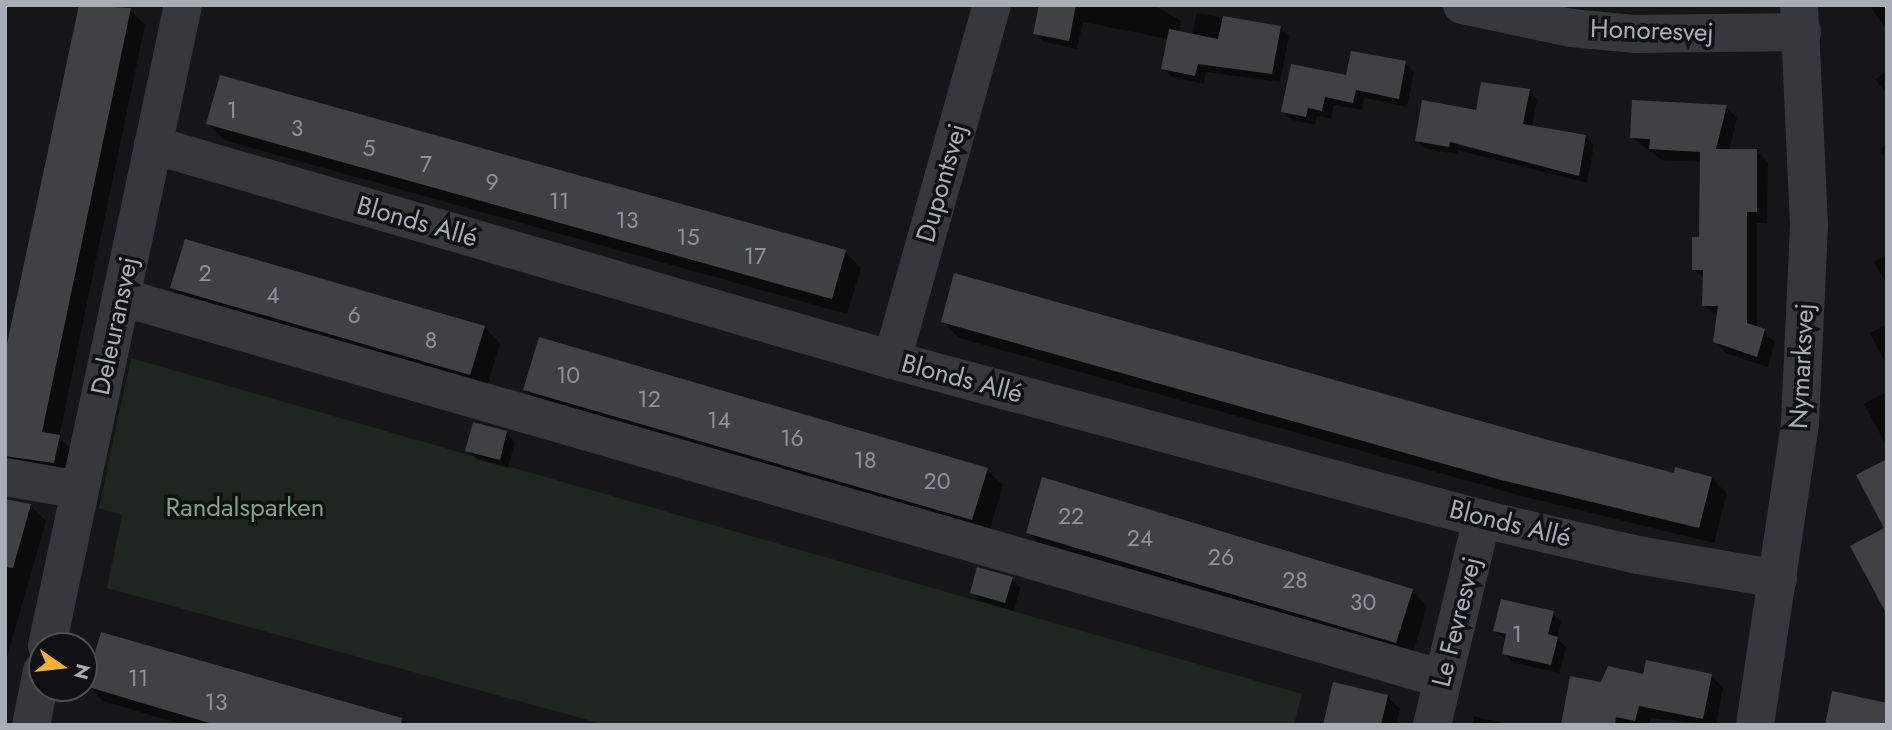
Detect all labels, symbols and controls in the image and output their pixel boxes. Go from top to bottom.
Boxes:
street label: Honoresvej [1590,13,1714,49]
house number: 1 [227,96,237,124]
house number: 3 [291,114,303,142]
street label: Dupontsvej [910,120,974,246]
house number: 5 [363,134,375,162]
house number: 7 [420,150,432,178]
house number: 9 [485,168,499,196]
house number: 11 [549,187,569,215]
street label: Blonds Allé [353,190,481,254]
house number: 13 [616,206,638,234]
house number: 15 [676,223,700,251]
house number: 17 [744,242,766,270]
street label: Deleuransvej [85,254,145,398]
house number: 2 [198,259,212,287]
house number: 4 [266,281,280,309]
house number: 6 [347,301,361,329]
street label: Nymarksvej [1783,302,1821,430]
house number: 8 [425,326,437,354]
street label: Blonds Allé [898,348,1026,410]
house number: 10 [556,361,580,389]
house number: 12 [637,385,661,413]
house number: 14 [707,406,731,434]
house number: 16 [780,424,804,452]
house number: 18 [854,446,876,474]
house number: 20 [924,467,950,495]
park label: Randalsparken [166,492,324,524]
street label: Blonds Allé [1446,494,1574,554]
house number: 22 [1058,502,1084,530]
house number: 24 [1127,524,1153,552]
house number: 26 [1208,543,1234,571]
street label: Le Fevresvej [1426,554,1488,690]
house number: 28 [1282,566,1308,594]
house number: 30 [1350,588,1376,616]
house number: 1 [1512,620,1522,648]
north arrow [28,632,98,702]
text: N [67,661,97,682]
house number: 11 [128,664,148,692]
house number: 13 [205,688,227,716]

